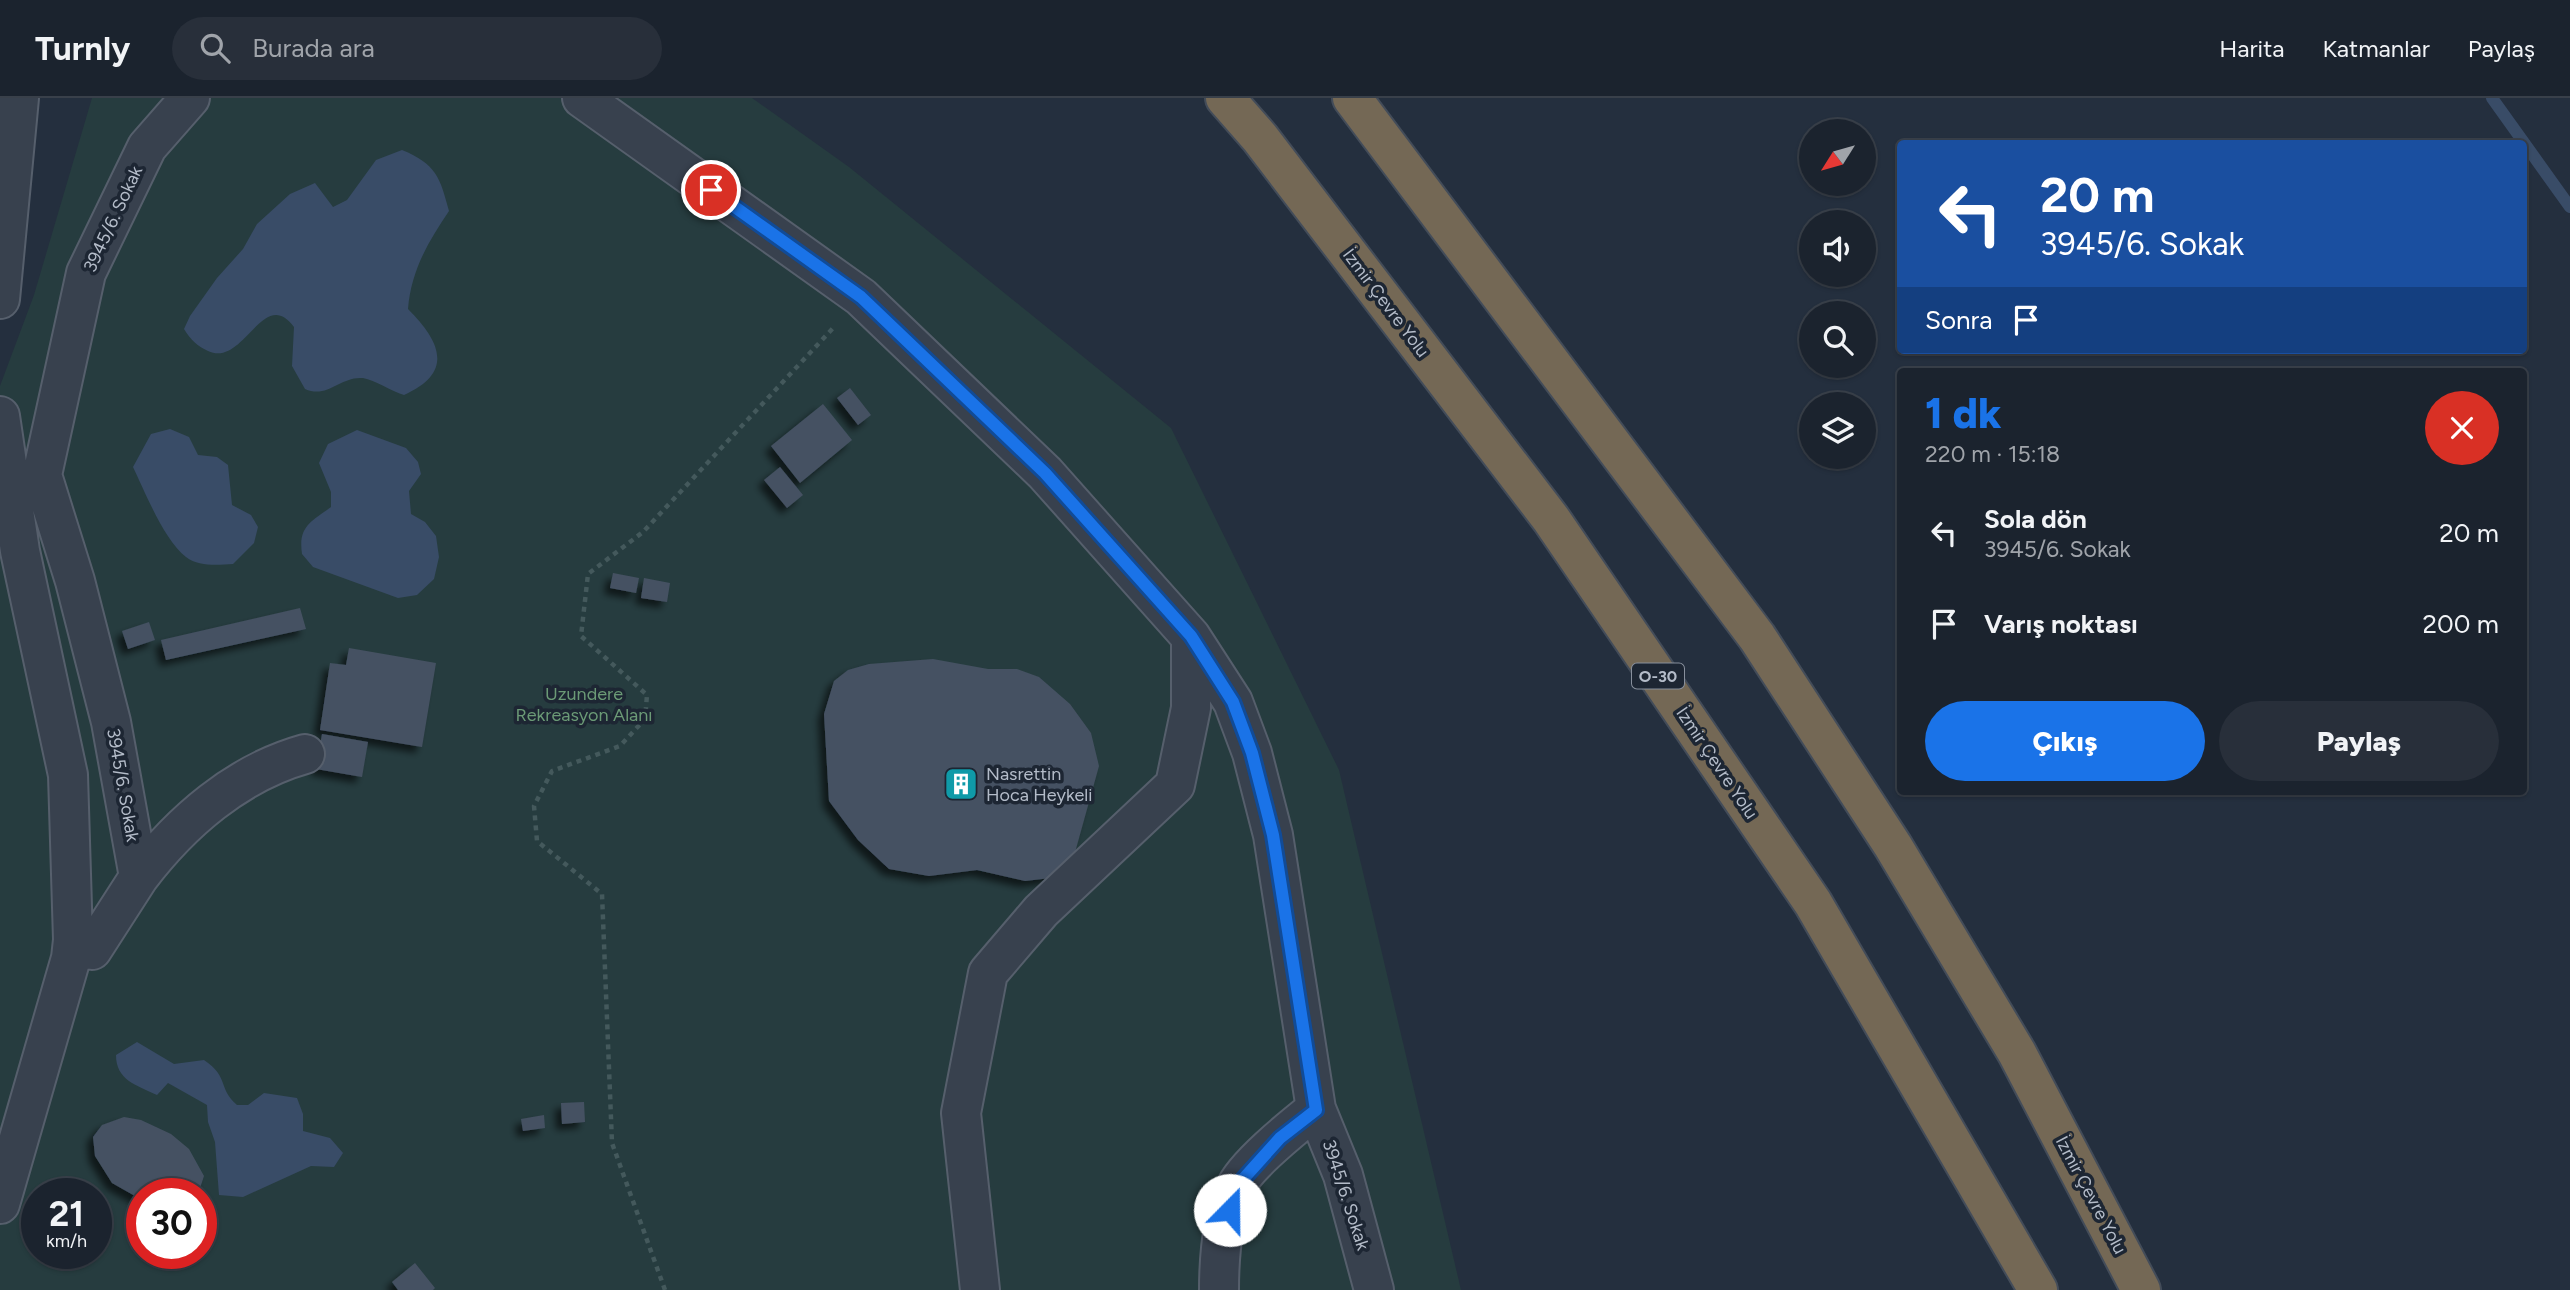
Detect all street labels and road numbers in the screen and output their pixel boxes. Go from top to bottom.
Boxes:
street label: 3945/6. Sokak [79,162,147,276]
street label: İzmir Çevre Yolu [1338,244,1434,362]
road number: O-30 [1632,664,1684,688]
street label: İzmir Çevre Yolu [1671,703,1763,823]
street label: 3945/6. Sokak [102,727,144,844]
street label: İzmir Çevre Yolu [2051,1132,2131,1258]
street label: 3945/6. Sokak [1318,1137,1374,1253]

